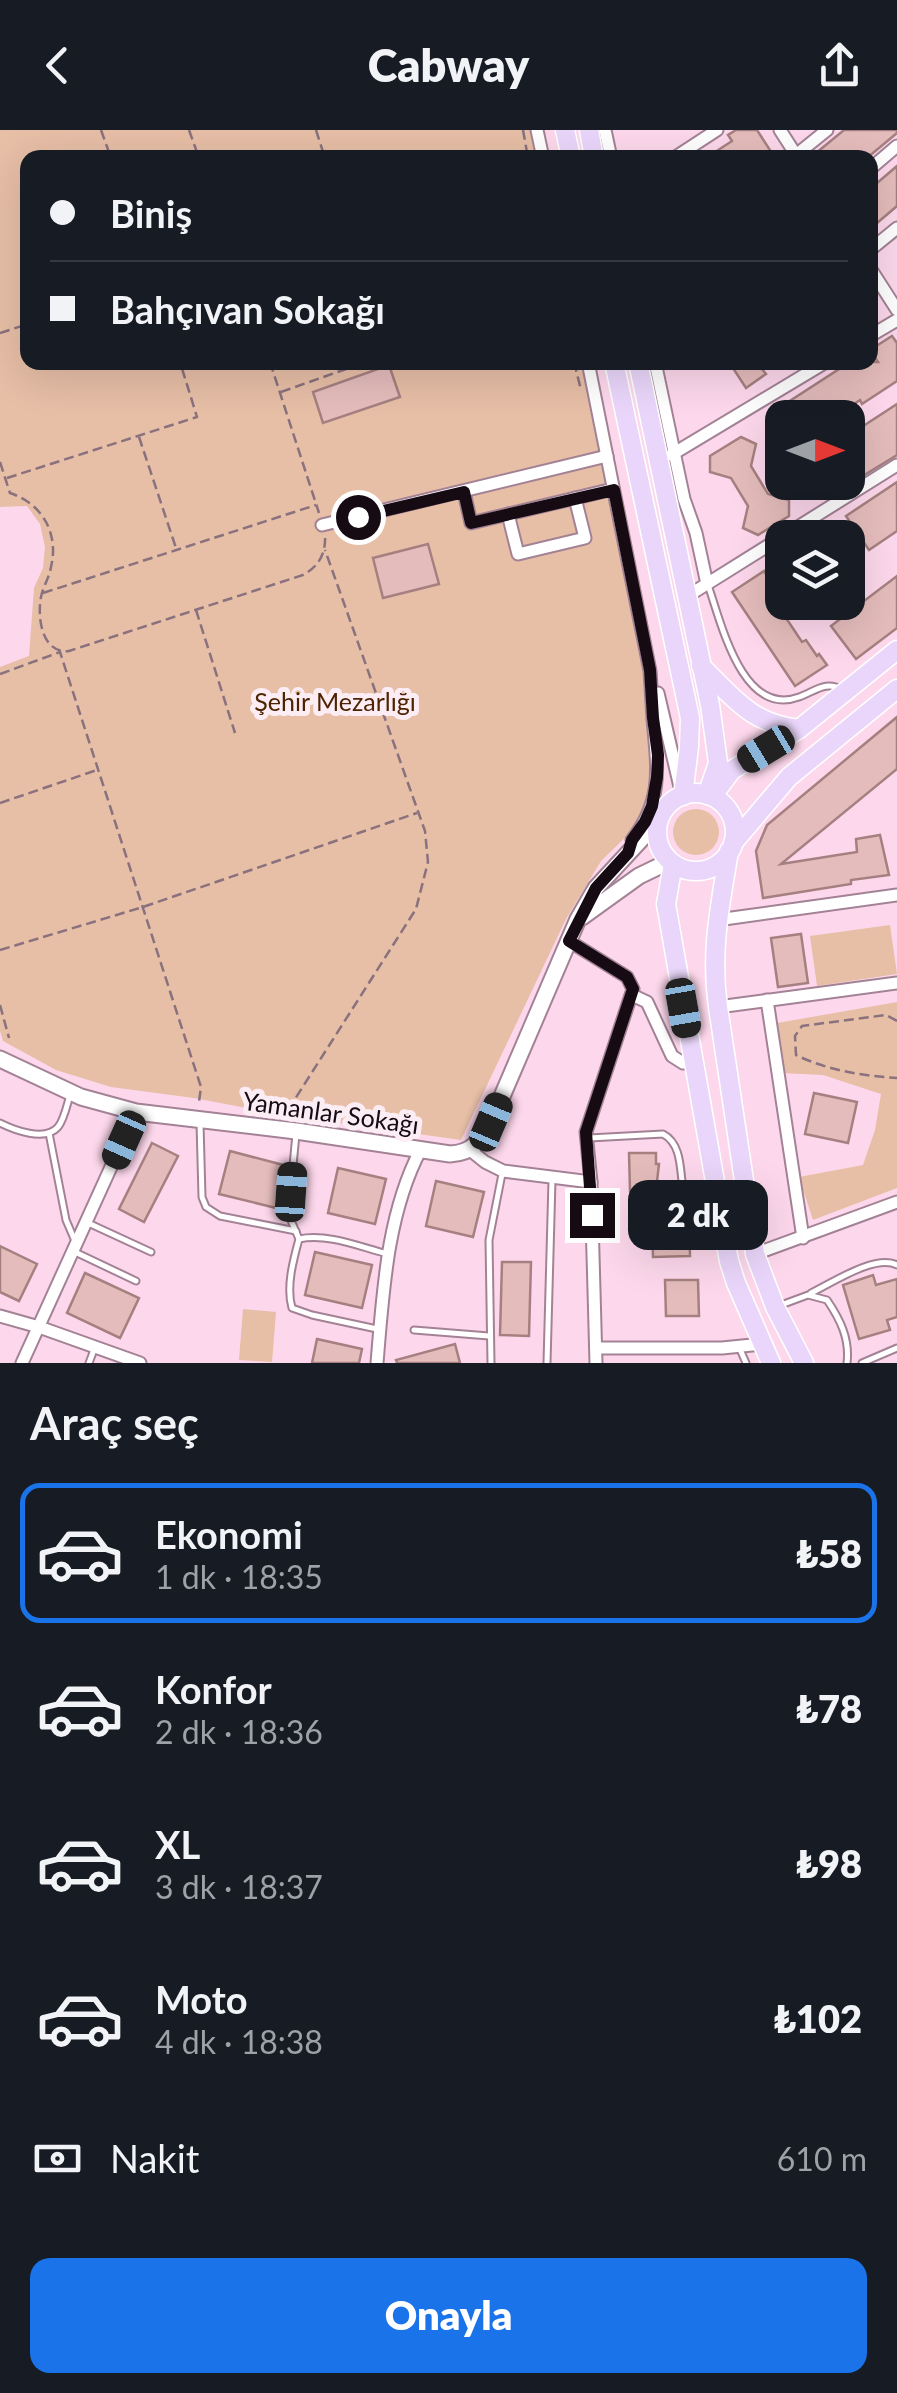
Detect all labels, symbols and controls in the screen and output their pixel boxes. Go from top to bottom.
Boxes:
icon: back [30,38,85,93]
text: Cabway [368,38,529,92]
icon: share [812,38,867,93]
text: Biniş [110,190,192,236]
text: Bahçıvan Sokağı [110,286,385,332]
north arrow [765,400,865,500]
map controls [765,400,865,620]
route start [336,495,381,540]
button: layers [765,520,865,620]
park label: Şehir Mezarlığı [254,686,416,716]
car [733,721,799,777]
car [663,976,703,1040]
street label: Yamanlar Sokağı [241,1085,421,1139]
car [465,1089,517,1155]
car [98,1106,150,1174]
car [274,1161,308,1223]
callout: 2 dk [627,1180,767,1250]
route end [570,1193,615,1238]
text: 2 dk [667,1195,729,1234]
text: Araç seç [30,1396,199,1450]
icon: car [35,1508,125,1598]
text: Ekonomi [155,1511,303,1557]
text: ₺58 [796,1530,862,1576]
text: 1 dk · 18:35 [155,1557,323,1596]
icon: car [35,1663,125,1753]
text: Konfor [155,1666,272,1712]
text: ₺78 [796,1685,862,1731]
text: 2 dk · 18:36 [155,1712,323,1751]
icon: car [35,1818,125,1908]
text: XL [155,1821,200,1867]
text: ₺98 [796,1840,862,1886]
text: 3 dk · 18:37 [155,1867,323,1906]
icon: car [35,1973,125,2063]
text: Moto [155,1976,248,2022]
text: ₺102 [774,1995,862,2041]
text: 4 dk · 18:38 [155,2022,323,2061]
icon: cash [30,2131,85,2186]
text: Nakit [110,2135,199,2181]
text: 610 m [777,2139,867,2178]
button: Onayla [30,2258,867,2373]

